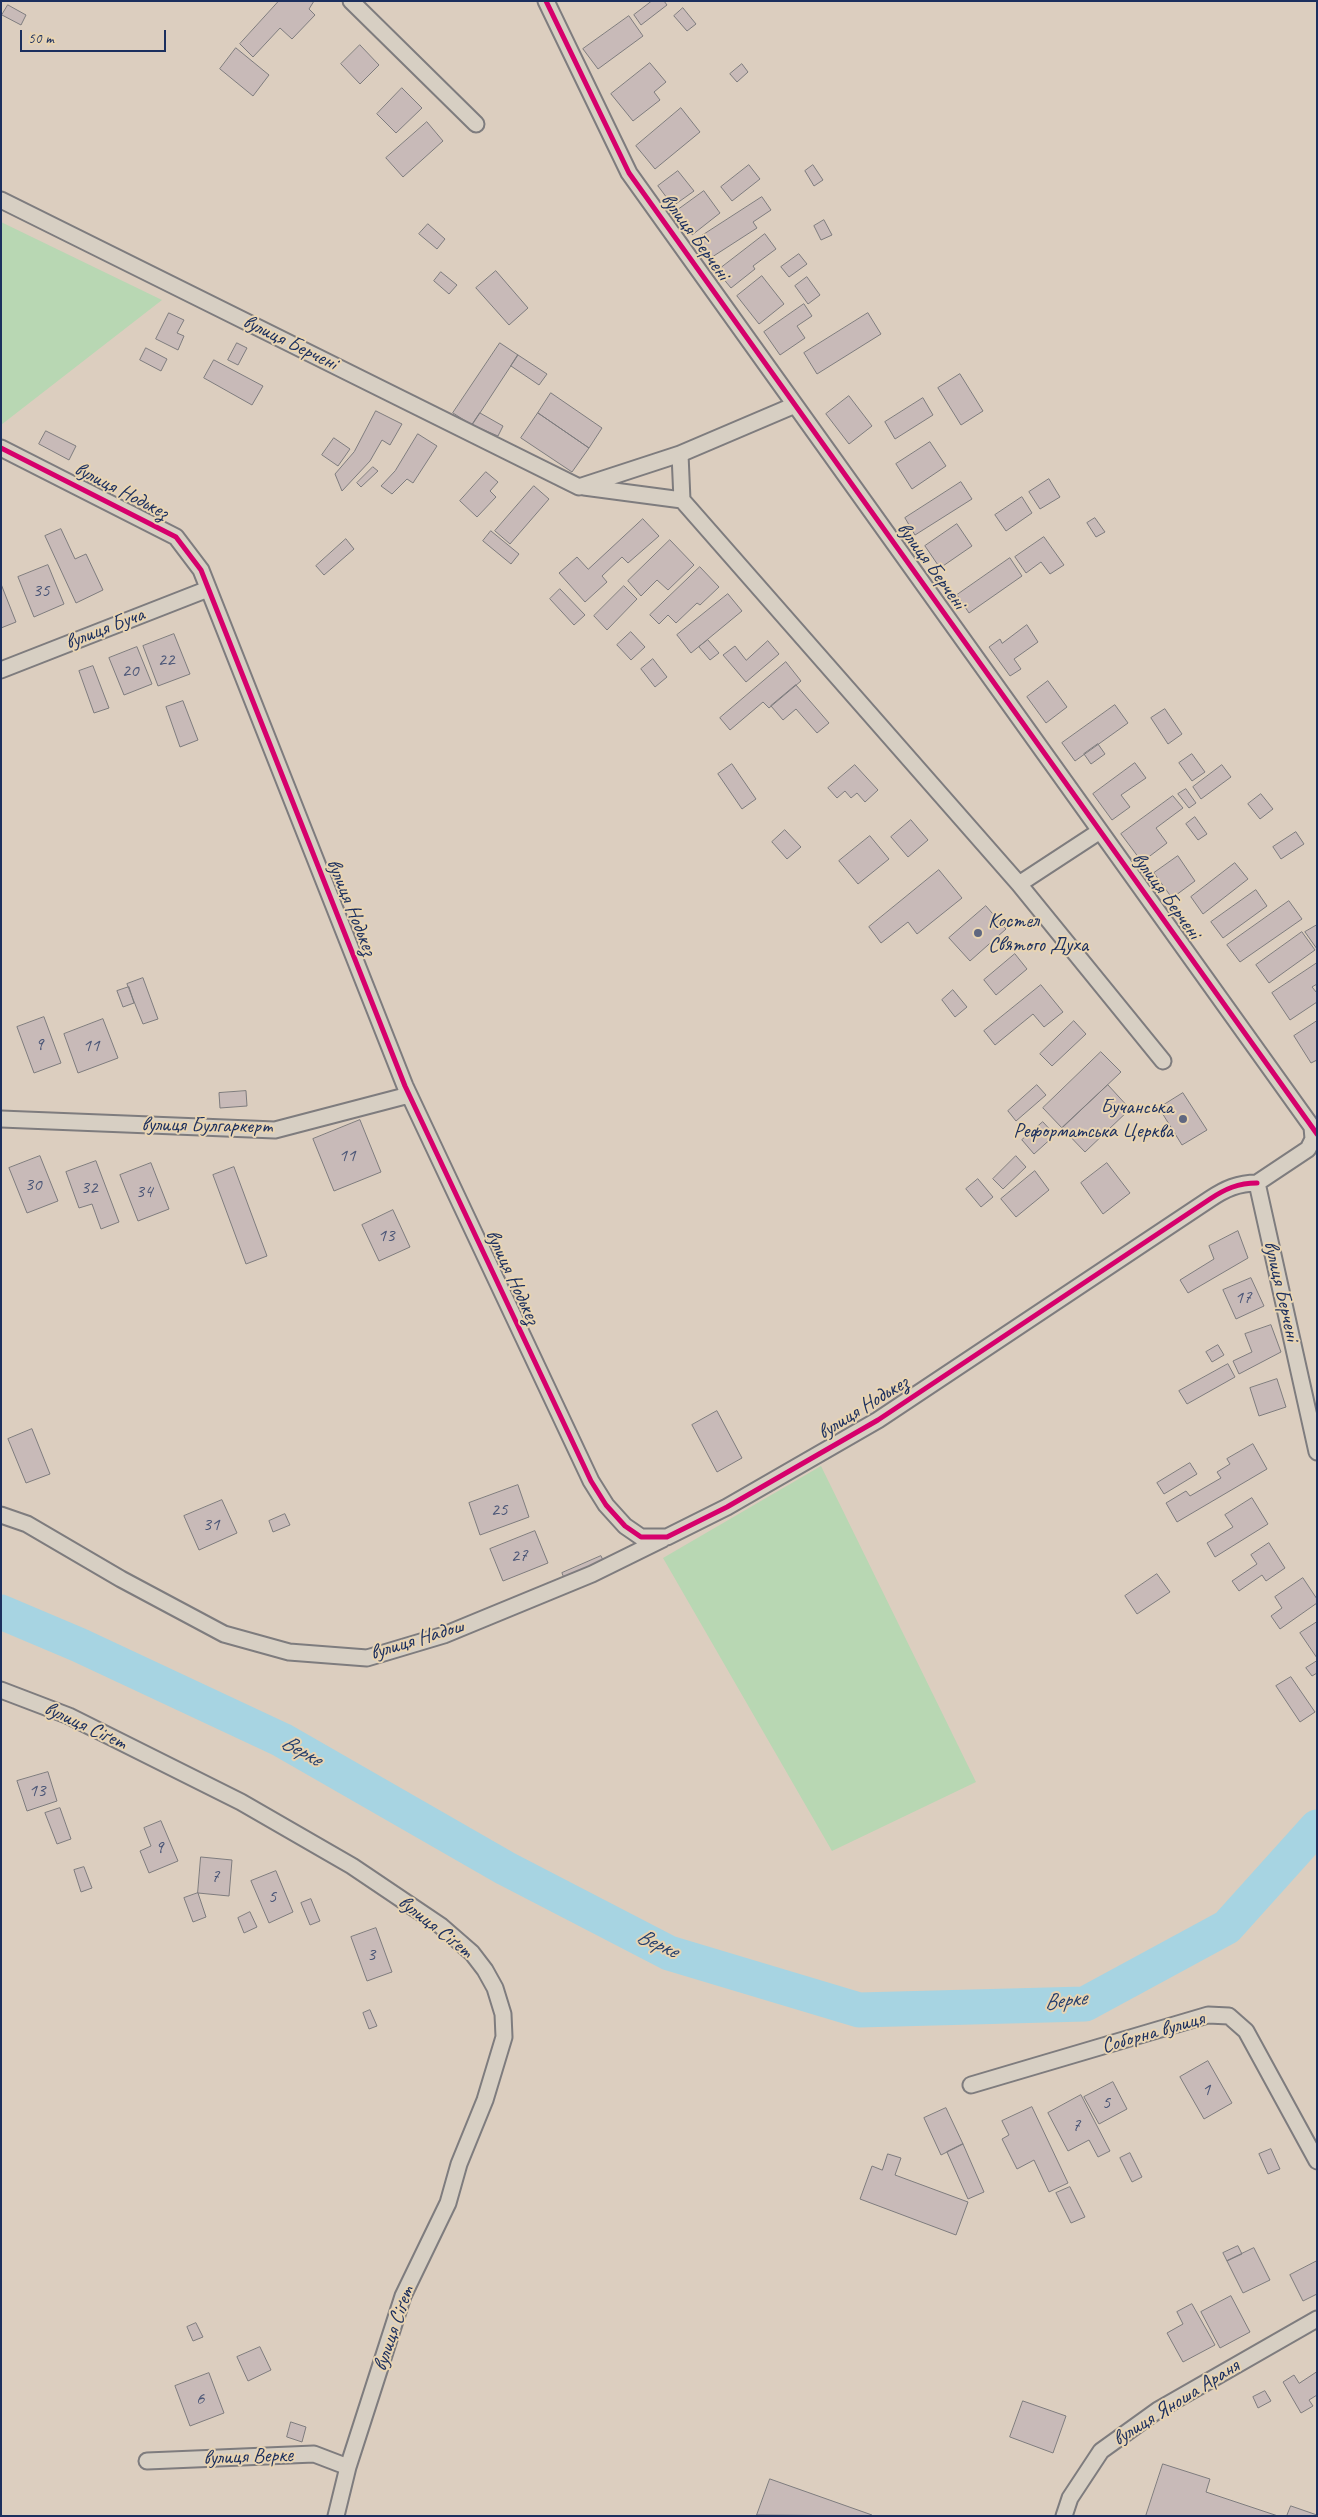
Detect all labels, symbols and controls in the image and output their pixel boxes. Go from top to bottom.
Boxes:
scale bar [22,20,169,52]
text: 50 m [28,29,54,48]
street label: вулиця Берчені [655,188,735,286]
street label: вулиця Берчені [239,309,341,377]
street label: вулиця Нодькез [70,457,172,525]
street label: вулиця Берчені [891,517,971,615]
house number: 35 [32,580,50,602]
street label: вулиця Буча [62,602,148,656]
house number: 22 [157,649,175,671]
house number: 20 [121,660,139,682]
street label: вулиця Берчені [1126,847,1206,945]
street label: вулиця Нодькез [320,855,382,959]
place label: Костел Святого Духа [988,908,1088,958]
marker: Костел Святого Духа [972,927,984,939]
house number: 9 [35,1034,43,1056]
house number: 11 [82,1035,100,1057]
place label: Бучанська Реформатська Церква [1013,1094,1173,1144]
street label: вулиця Булгаркерт [141,1112,273,1140]
marker: Бучанська Реформатська Церква [1177,1113,1189,1125]
house number: 11 [338,1145,356,1167]
house number: 30 [24,1174,42,1196]
house number: 32 [80,1177,98,1199]
house number: 34 [135,1181,153,1203]
house number: 13 [377,1225,395,1247]
street label: вулиця Нодькез [479,1226,545,1328]
street label: вулиця Берчені [1257,1238,1305,1344]
house number: 17 [1234,1287,1252,1309]
street label: вулиця Нодькез [813,1370,913,1446]
house number: 25 [490,1499,508,1521]
house number: 31 [202,1514,220,1536]
house number: 27 [510,1545,528,1567]
street label: вулиця Надош [367,1614,467,1666]
street label: вулиця Сіґет [40,1696,130,1756]
water label: Верке [276,1729,326,1773]
house number: 13 [28,1780,46,1802]
house number: 9 [155,1837,163,1859]
house number: 7 [211,1866,219,1888]
house number: 5 [268,1886,276,1908]
street label: вулиця Сіґет [393,1890,477,1964]
water label: Верке [632,1923,682,1965]
house number: 3 [367,1944,375,1966]
water label: Верке [1043,1985,1087,2017]
street label: Соборна вулиця [1099,2006,1207,2060]
house number: 1 [1202,2079,1210,2101]
house number: 5 [1102,2092,1110,2114]
house number: 7 [1072,2115,1080,2137]
street label: вулиця Сіґет [368,2283,420,2375]
street label: вулиця Яноша Араня [1108,2354,1244,2452]
house number: 6 [196,2388,204,2410]
street label: вулиця Верке [203,2443,293,2471]

